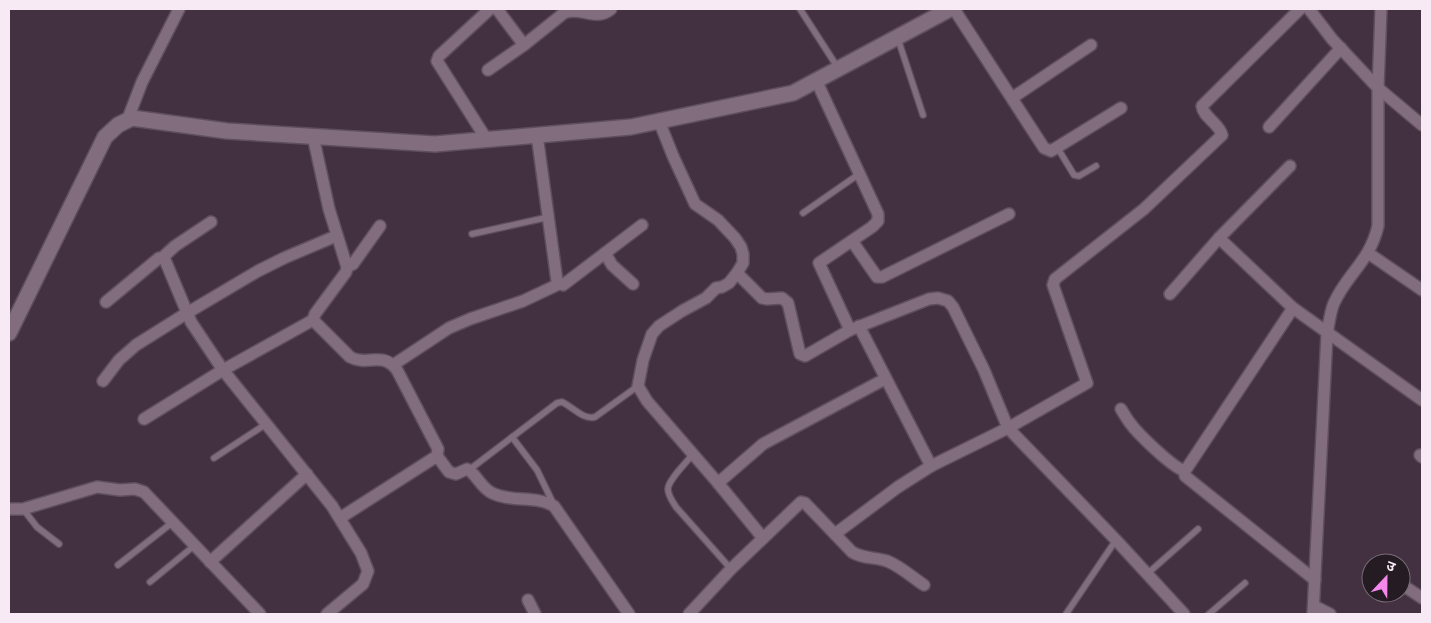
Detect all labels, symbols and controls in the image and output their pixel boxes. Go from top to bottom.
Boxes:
north arrow [1361,553,1411,603]
text: उ [1384,556,1399,575]

